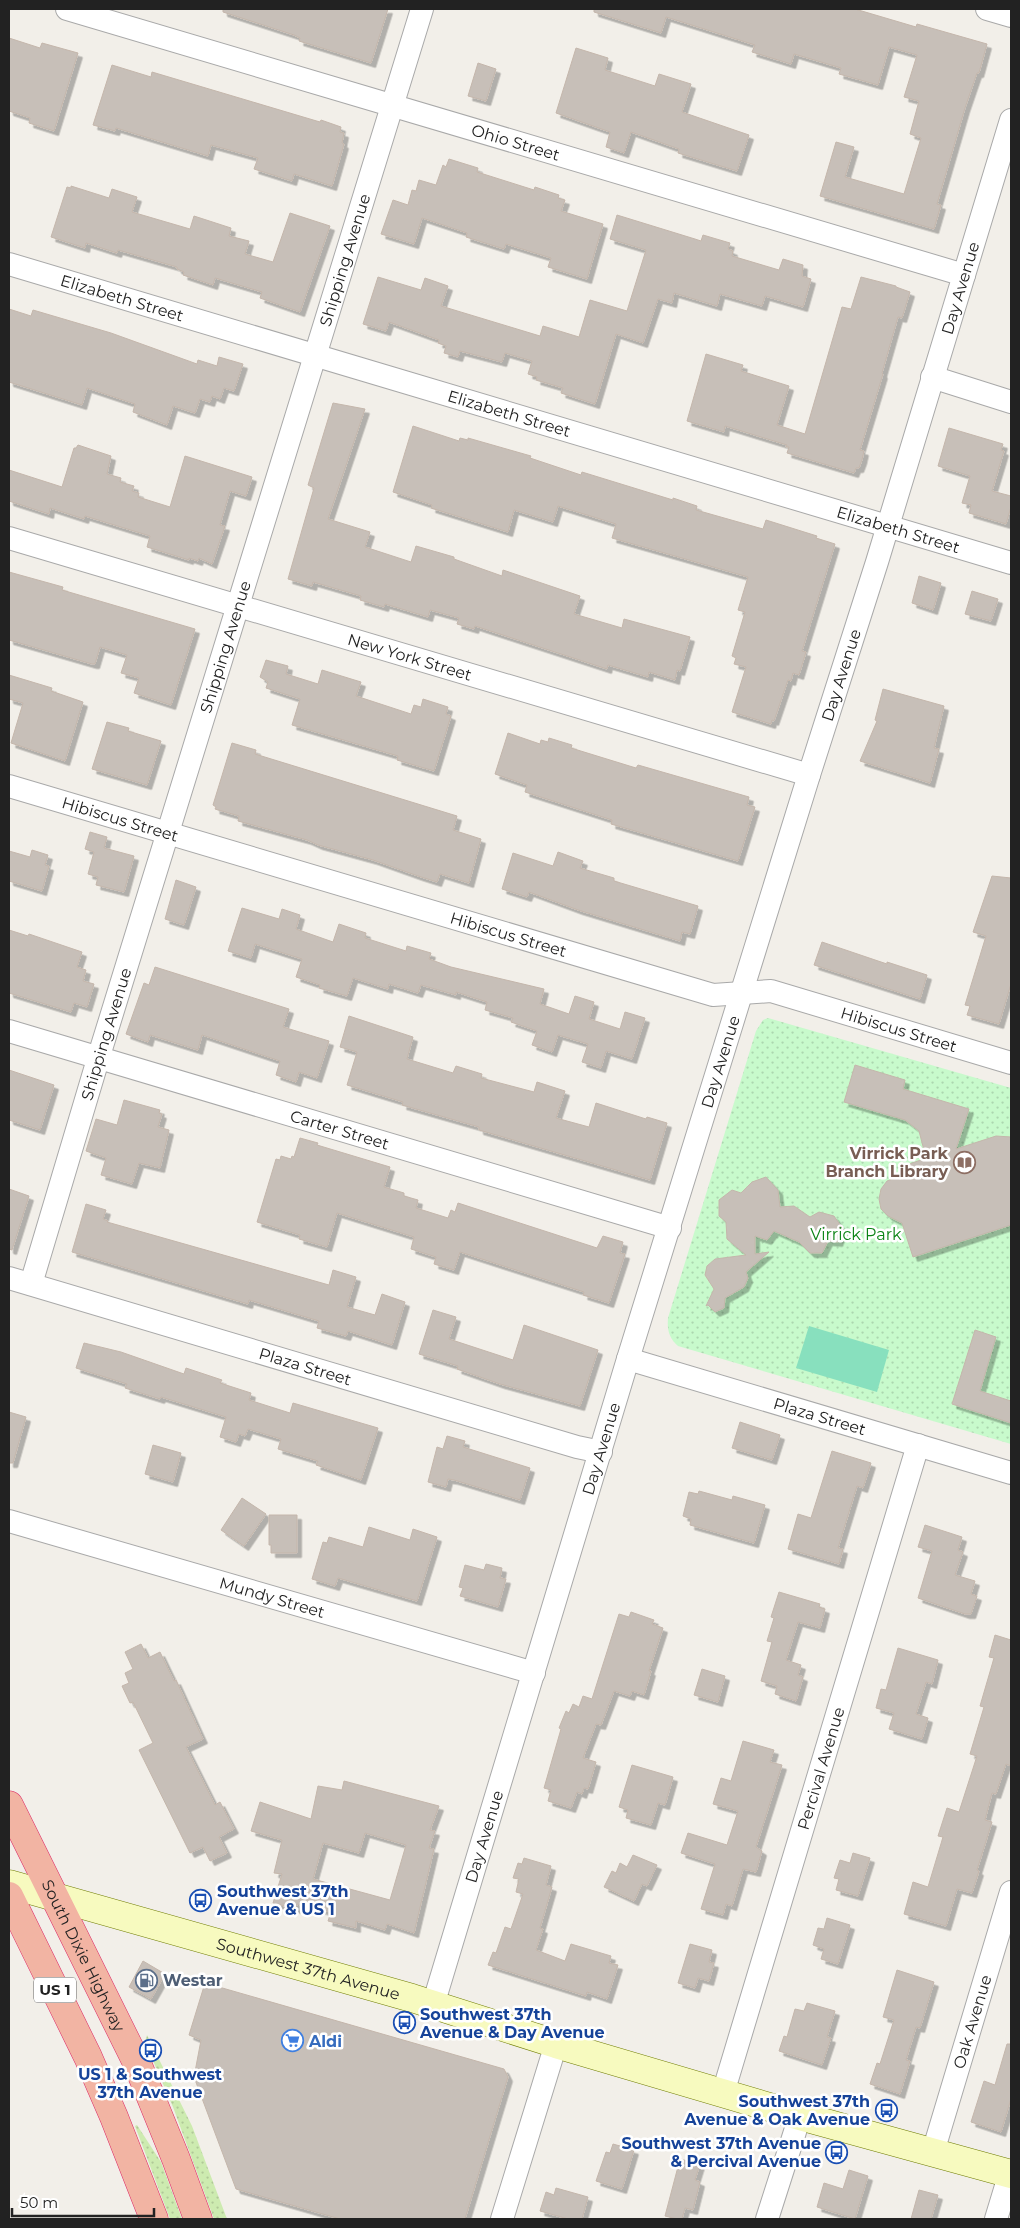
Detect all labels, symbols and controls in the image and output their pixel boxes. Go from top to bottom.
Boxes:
street label: Ohio Street [469,120,562,165]
street label: Shipping Avenue [316,192,374,329]
street label: Day Avenue [938,240,983,337]
street label: Elizabeth Street [58,271,186,326]
street label: Elizabeth Street [445,386,573,441]
street label: Elizabeth Street [834,503,962,557]
street label: Shipping Avenue [196,579,255,716]
street label: Day Avenue [818,627,865,724]
street label: New York Street [345,630,474,685]
street label: Hibiscus Street [60,793,181,846]
street label: Hibiscus Street [448,908,569,961]
street label: Shipping Avenue [77,966,136,1103]
street label: Hibiscus Street [838,1003,960,1056]
street label: Day Avenue [697,1013,744,1110]
street label: Carter Street [288,1106,392,1154]
place label: Virrick Park Branch Library [825,1144,949,1181]
library icon: Virrick Park Branch Library [952,1150,976,1174]
park label: Virrick Park [810,1225,902,1244]
street label: Plaza Street [257,1344,354,1389]
street label: Plaza Street [771,1394,869,1439]
street label: Day Avenue [578,1400,624,1497]
street label: Mundy Street [217,1573,328,1622]
street label: Percival Avenue [794,1705,849,1832]
street label: Day Avenue [461,1788,507,1885]
street label: South Dixie Highway [38,1877,129,2035]
place label: Southwest 37th Avenue & US 1 [216,1882,349,1919]
bus stop icon: Southwest 37th Avenue & US 1 [189,1888,213,1912]
street label: Southwest 37th Avenue [214,1934,402,2004]
fuel station icon: Westar [135,1968,159,1992]
place label: Westar [163,1971,223,1990]
street label: Oak Avenue [950,1973,996,2071]
road number: US 1 [34,1978,76,2002]
place label: Southwest 37th Avenue & Day Avenue [419,2005,605,2042]
bus stop icon: Southwest 37th Avenue & Day Avenue [392,2011,416,2035]
supermarket icon: Aldi [281,2029,305,2053]
place label: Aldi [308,2032,342,2051]
bus stop icon: US 1 & Southwest 37th Avenue [138,2038,162,2062]
place label: US 1 & Southwest 37th Avenue [78,2065,222,2102]
place label: Southwest 37th Avenue & Oak Avenue [683,2092,870,2129]
bus stop icon: Southwest 37th Avenue & Oak Avenue [874,2098,898,2122]
place label: Southwest 37th Avenue & Percival Avenue [622,2134,821,2171]
bus stop icon: Southwest 37th Avenue & Percival Avenue [825,2140,849,2164]
scale bar [12,2186,155,2218]
text: 50 m [20,2193,58,2212]

